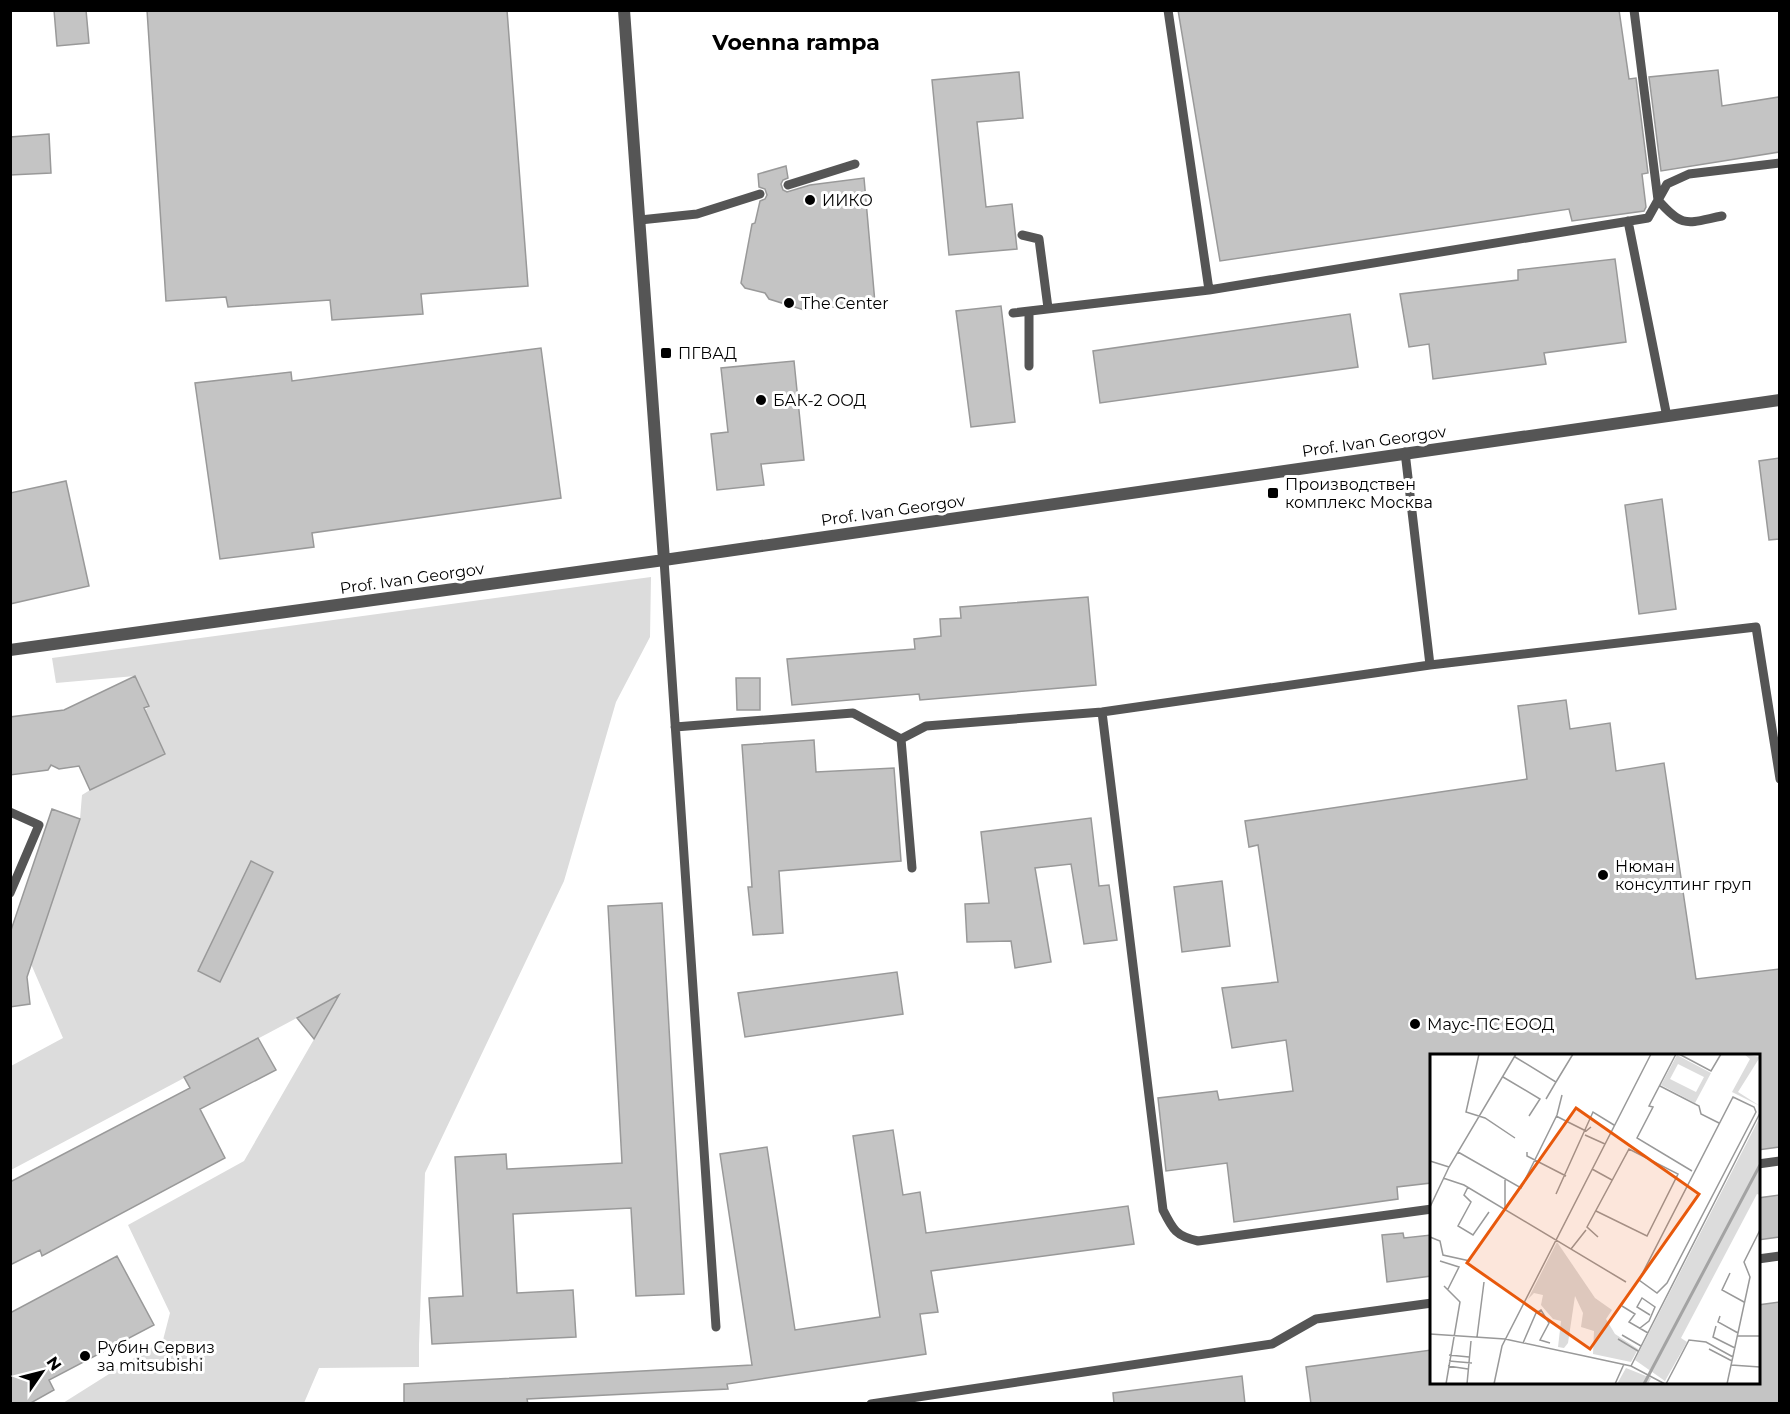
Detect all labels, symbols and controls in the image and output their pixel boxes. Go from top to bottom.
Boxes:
district label: Voenna rampa [711,29,880,56]
place label: ИИКО [822,191,873,210]
marker: ИИКО [803,193,817,207]
place label: The Center [801,294,889,313]
marker: The Center [782,296,796,310]
place label: ПГВАД [678,344,737,363]
marker: ПГВАД [659,346,673,360]
place label: БАК-2 ООД [773,391,867,410]
marker: БАК-2 ООД [754,393,768,407]
street label: Prof. Ivan Georgov [1301,422,1448,461]
place label: Производствен комплекс Москва [1285,475,1433,512]
marker: Производствен комплекс Москва [1266,486,1280,500]
street label: Prof. Ivan Georgov [820,491,967,530]
street label: Prof. Ivan Georgov [339,559,486,598]
place label: Нюман консултинг груп [1615,857,1752,894]
marker: Нюман консултинг груп [1596,868,1610,882]
place label: Маус-ПС ЕООД [1427,1015,1555,1034]
marker: Маус-ПС ЕООД [1408,1017,1422,1031]
inset map [1430,1054,1760,1384]
place label: Рубин Сервиз за mitsubishi [97,1338,215,1375]
north arrow [12,1342,72,1402]
marker: Рубин Сервиз за mitsubishi [78,1349,92,1363]
text: N [42,1353,65,1374]

